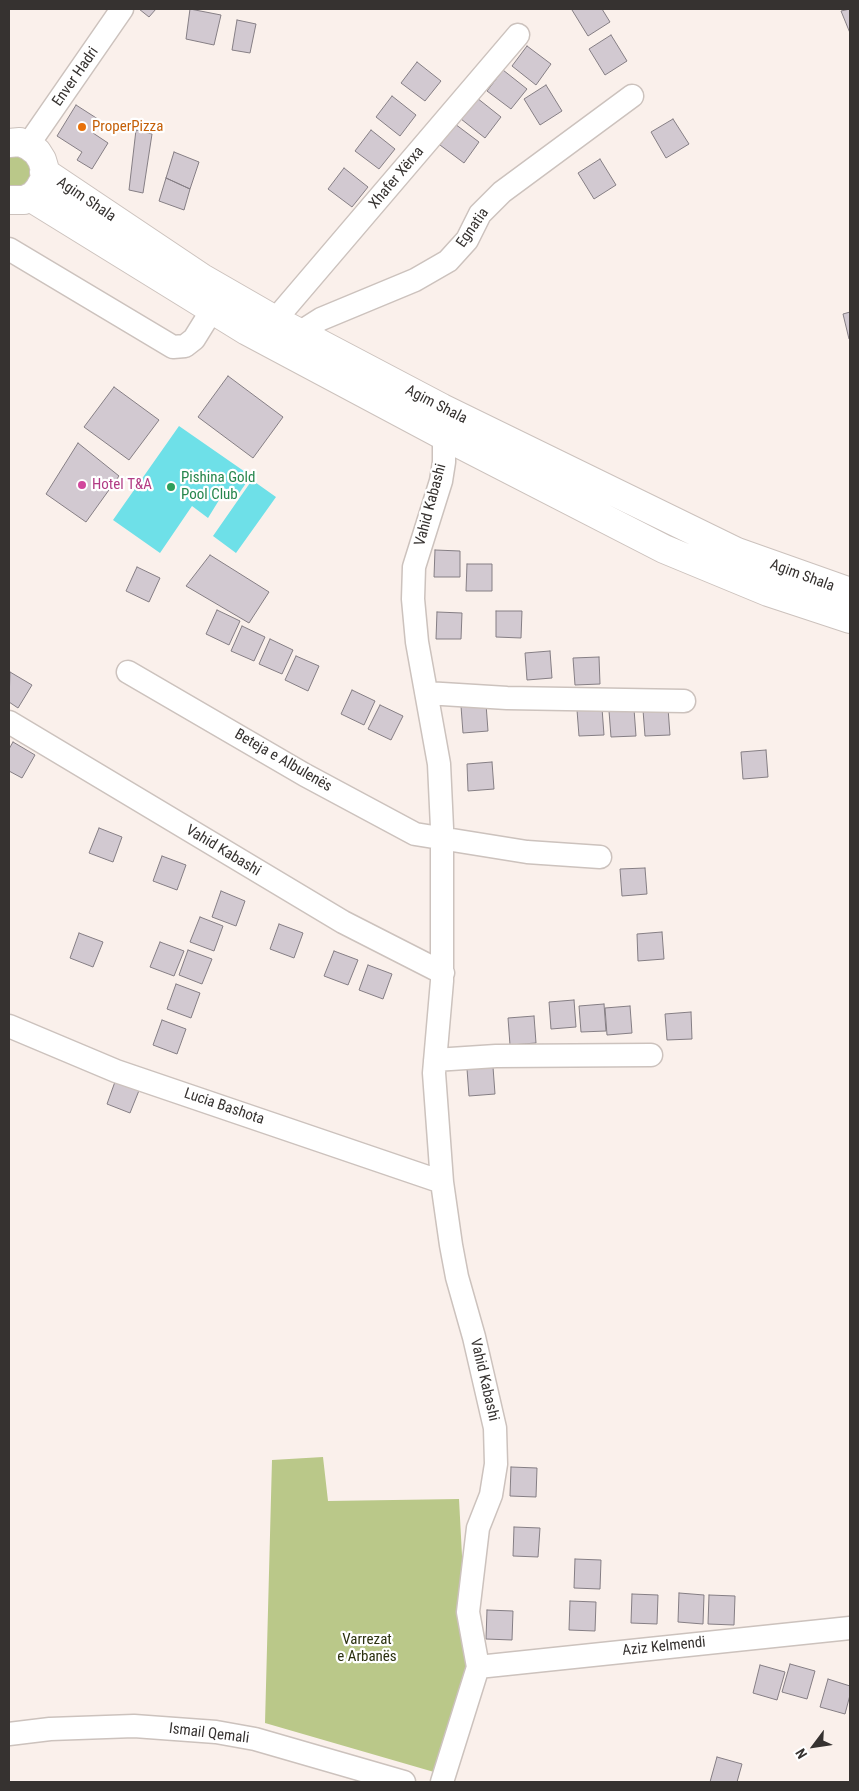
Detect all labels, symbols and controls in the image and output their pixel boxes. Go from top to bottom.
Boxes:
street label: Enver Hadri [49,44,103,110]
place label: ProperPizza [92,118,163,136]
marker: ProperPizza [76,121,88,133]
street label: Xhafer Xërxa [366,143,428,213]
street label: Agim Shala [53,174,119,226]
street label: Egnatia [453,205,493,251]
street label: Agim Shala [402,382,470,428]
street label: Vahid Kabashi [411,462,451,548]
place label: Pishina Gold Pool Club [181,469,255,504]
place label: Hotel T&A [92,476,152,494]
marker: Hotel T&A [76,479,88,491]
marker: Pishina Gold Pool Club [165,481,177,493]
street label: Agim Shala [767,556,837,596]
street label: Beteja e Albulenës [231,726,335,796]
street label: Vahid Kabashi [182,822,264,880]
street label: Lucia Bashota [182,1085,266,1129]
street label: Vahid Kabashi [466,1337,502,1423]
park label: Varrezat e Arbanës [337,1631,397,1666]
street label: Aziz Kelmendi [621,1634,707,1660]
street label: Ismail Qemali [168,1720,250,1748]
north arrow [789,1721,839,1771]
text: N [792,1746,810,1762]

